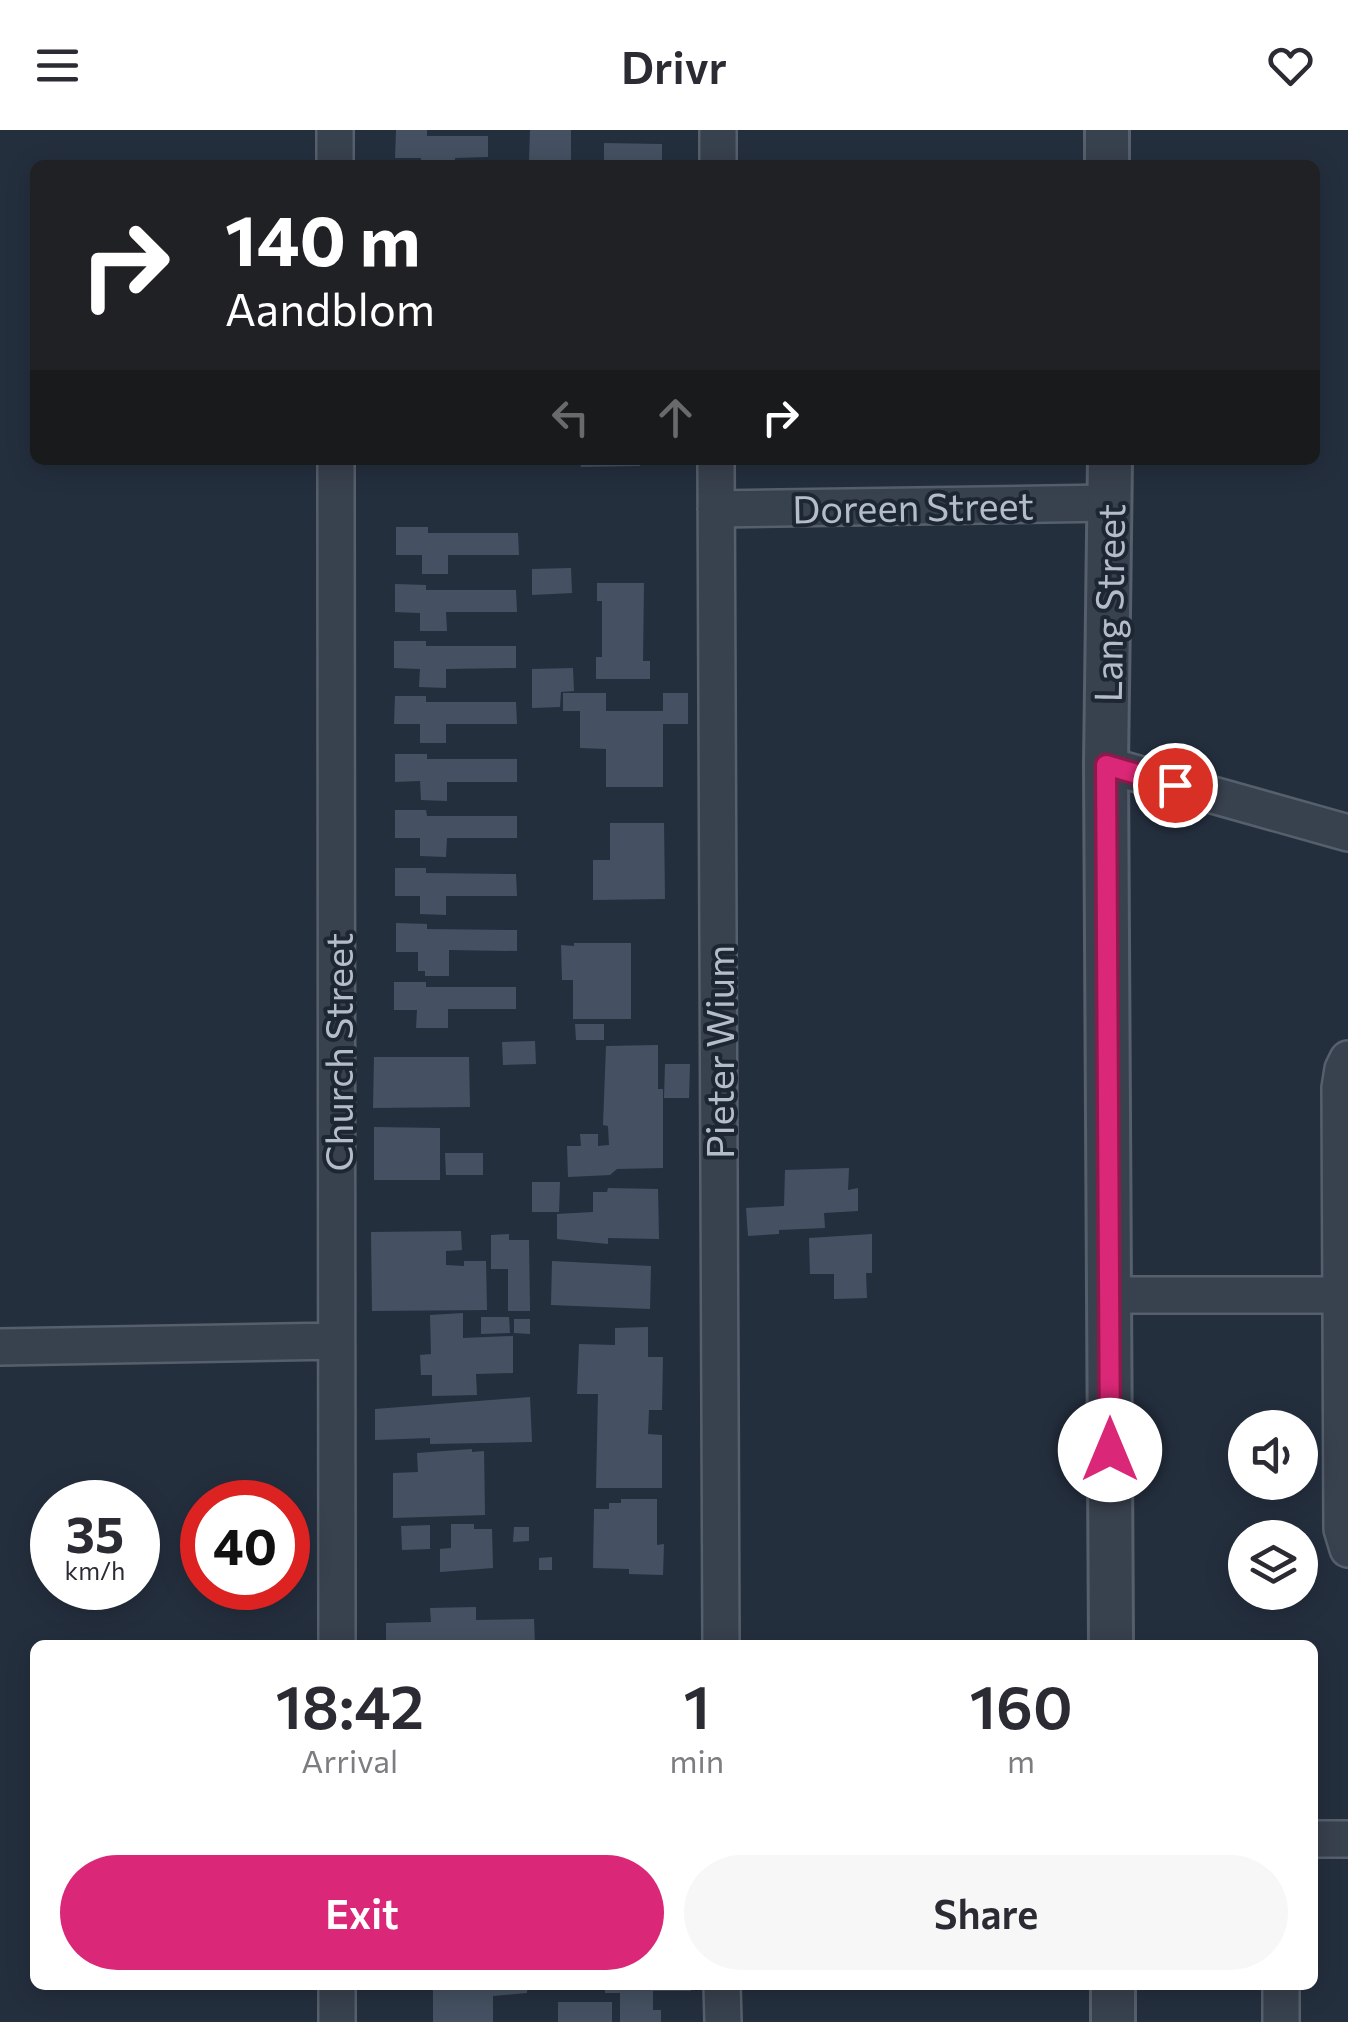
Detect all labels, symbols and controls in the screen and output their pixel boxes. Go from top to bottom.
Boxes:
icon: menu [30,38,85,93]
text: Drivr [621,38,727,93]
icon: heart [1263,38,1318,93]
text: 140 m [225,195,421,280]
icon: right [60,200,190,330]
text: Aandblom [225,280,435,335]
icon: left [543,390,598,445]
icon: ahead [648,390,703,445]
icon: right [753,390,808,445]
street label: Doreen Street [792,480,1034,532]
street label: Lang Street [1083,503,1133,703]
pin [1133,743,1218,828]
icon: arrive [1148,758,1203,813]
street label: Church Street [314,933,361,1171]
street label: Pieter Wium [695,945,742,1159]
position arrow [1058,1398,1162,1502]
map controls [1228,1410,1318,1610]
button: sound [1228,1410,1318,1500]
speed limit sign: 40 [180,1480,310,1610]
text: 35 [66,1502,124,1563]
button: layers [1228,1520,1318,1610]
text: km/h [65,1555,125,1585]
text: 18:42 [275,1668,424,1741]
text: 1 [683,1668,710,1741]
text: 160 [969,1668,1073,1741]
text: Arrival [301,1740,398,1780]
text: min [670,1740,724,1780]
text: m [1007,1740,1035,1780]
button: Exit [60,1855,664,1970]
button: Share [684,1855,1288,1970]

